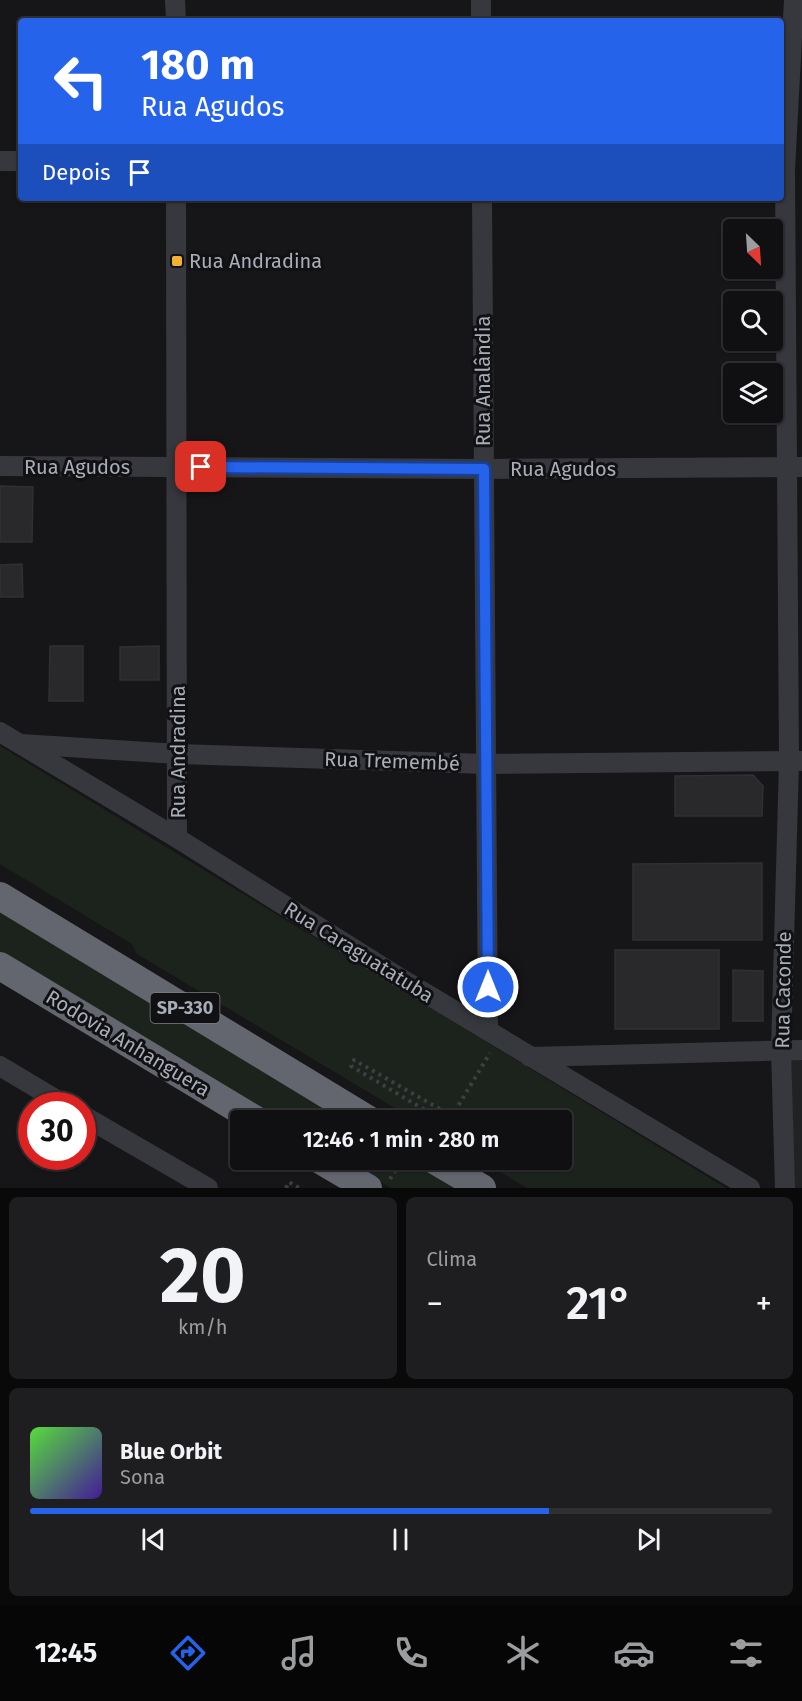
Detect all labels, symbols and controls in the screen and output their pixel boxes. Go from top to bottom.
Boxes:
text: 180 m [141,40,255,90]
icon: left [42,42,120,120]
text: Rua Agudos [141,91,284,123]
icon: arrive [123,156,156,189]
text: Depois [42,159,111,186]
north arrow [723,219,783,279]
map controls [723,219,783,423]
place label: Rua Andradina [189,249,322,273]
marker: Rua Andradina [170,254,184,268]
button: search [723,291,783,351]
street label: Rua Analândia [471,316,495,446]
button: layers [723,363,783,423]
pin [175,441,226,492]
icon: arrive [184,450,217,483]
street label: Rua Agudos [24,455,130,479]
street label: Rua Agudos [510,457,616,481]
street label: Rua Andradina [166,685,190,819]
street label: Rua Tremembé [324,747,460,775]
street label: Rua Caraguatatuba [280,896,438,1008]
street label: Rua Caconde [770,931,796,1049]
position arrow [456,955,520,1019]
street label: Rodovia Anhanguera [42,985,214,1101]
road number: SP-330 [150,993,219,1023]
speed limit sign: 30 [18,1092,96,1170]
text: 12:46 · 1 min · 280 m [303,1126,499,1153]
text: 20 [160,1229,246,1323]
text: Clima [427,1247,477,1271]
text: 21° [566,1277,632,1331]
text: − [427,1284,443,1324]
text: + [756,1284,772,1324]
text: km/h [178,1315,228,1339]
text: Blue Orbit [120,1438,222,1465]
text: Sona [120,1465,165,1489]
icon: previous [137,1523,170,1556]
icon: pause [384,1523,417,1556]
icon: next [632,1523,665,1556]
icon: directions [167,1632,209,1674]
icon: music [278,1632,320,1674]
icon: phone [390,1632,432,1674]
icon: climate [502,1632,544,1674]
icon: car [613,1632,655,1674]
icon: filters [725,1632,767,1674]
text: 12:45 [35,1637,97,1669]

